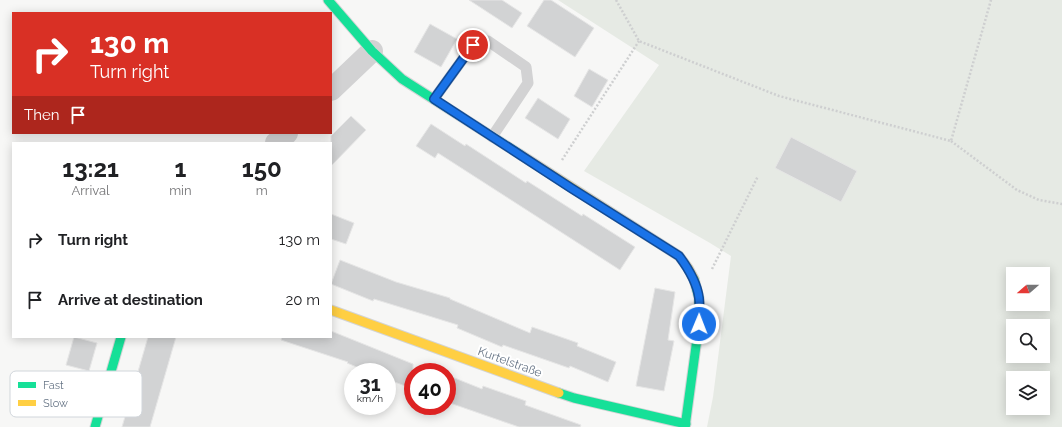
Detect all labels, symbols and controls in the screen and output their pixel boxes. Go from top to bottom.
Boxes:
text: 130 m [90,27,169,60]
icon: right [24,28,76,80]
pin [456,28,490,62]
icon: arrive [462,34,484,56]
text: Turn right [90,61,169,82]
icon: arrive [67,104,89,126]
text: Then [24,106,59,124]
text: 13:21 [62,154,119,183]
text: 1 [174,154,186,183]
text: 150 [242,154,282,183]
text: Arrival [72,183,110,198]
text: min [169,183,192,198]
text: m [256,183,268,198]
icon: right [24,229,46,251]
text: Turn right [58,231,128,249]
text: 130 m [279,231,320,249]
north arrow [1006,267,1050,311]
map controls [1006,267,1050,415]
icon: arrive [24,289,46,311]
text: Arrive at destination [58,291,203,309]
text: 20 m [285,291,320,309]
position arrow [678,303,720,345]
button: search [1006,319,1050,363]
street label: Kurtelstraße [476,344,544,380]
speed limit sign: 40 [404,363,456,415]
legend [10,371,142,417]
button: layers [1006,371,1050,415]
text: 31 [359,372,381,396]
text: Fast [43,379,64,392]
text: km/h [357,393,383,404]
text: Slow [43,397,68,410]

